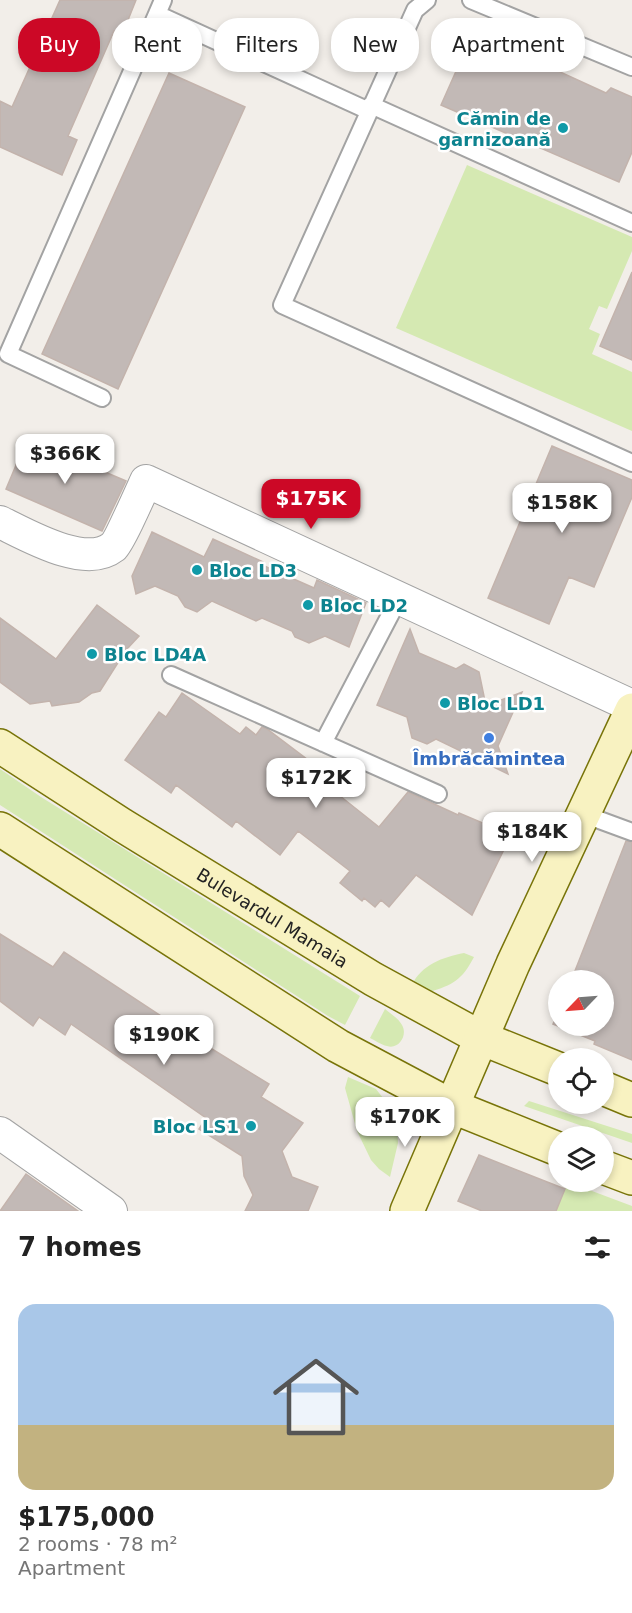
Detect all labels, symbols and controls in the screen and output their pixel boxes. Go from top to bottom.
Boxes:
chip: Buy [18,18,100,72]
chip: Rent [112,18,202,72]
chip: Filters [214,18,319,72]
chip: New [331,18,419,72]
chip: Apartment [431,18,585,72]
place label: Cămin de garnizoană [438,108,551,150]
marker: Cămin de garnizoană [556,121,570,135]
pin: $366K [23,434,107,485]
text: $366K [29,441,101,465]
pin: $175K [269,479,353,530]
pin: $158K [520,483,604,534]
text: $175K [275,486,347,510]
text: $158K [526,490,598,514]
place label: Bloc LD3 [209,560,297,581]
marker: Bloc LD3 [190,563,204,577]
place label: Bloc LD2 [320,595,408,616]
marker: Bloc LD2 [301,598,315,612]
place label: Bloc LD4A [104,644,206,665]
marker: Bloc LD4A [85,647,99,661]
place label: Bloc LD1 [457,693,545,714]
marker: Bloc LD1 [438,696,452,710]
marker: Îmbrăcămintea [482,731,496,745]
place label: Îmbrăcămintea [413,748,565,769]
pin: $172K [274,758,358,809]
text: $172K [280,765,352,789]
pin: $184K [490,812,574,863]
text: $184K [496,819,568,843]
street label: Bulevardul Mamaia [193,863,352,972]
north arrow [548,970,614,1036]
map controls [548,970,614,1192]
pin: $190K [122,1015,206,1066]
text: $190K [128,1022,200,1046]
button: locate [548,1048,614,1114]
pin: $170K [363,1097,447,1148]
text: $170K [369,1104,441,1128]
place label: Bloc LS1 [153,1116,239,1137]
marker: Bloc LS1 [244,1119,258,1133]
button: layers [548,1126,614,1192]
icon: filters [581,1231,614,1264]
text: 7 homes [18,1232,142,1262]
icon: home [262,1343,370,1451]
text: $175,000 [18,1502,155,1532]
text: 2 rooms · 78 m² [18,1532,178,1556]
text: Apartment [18,1556,125,1580]

